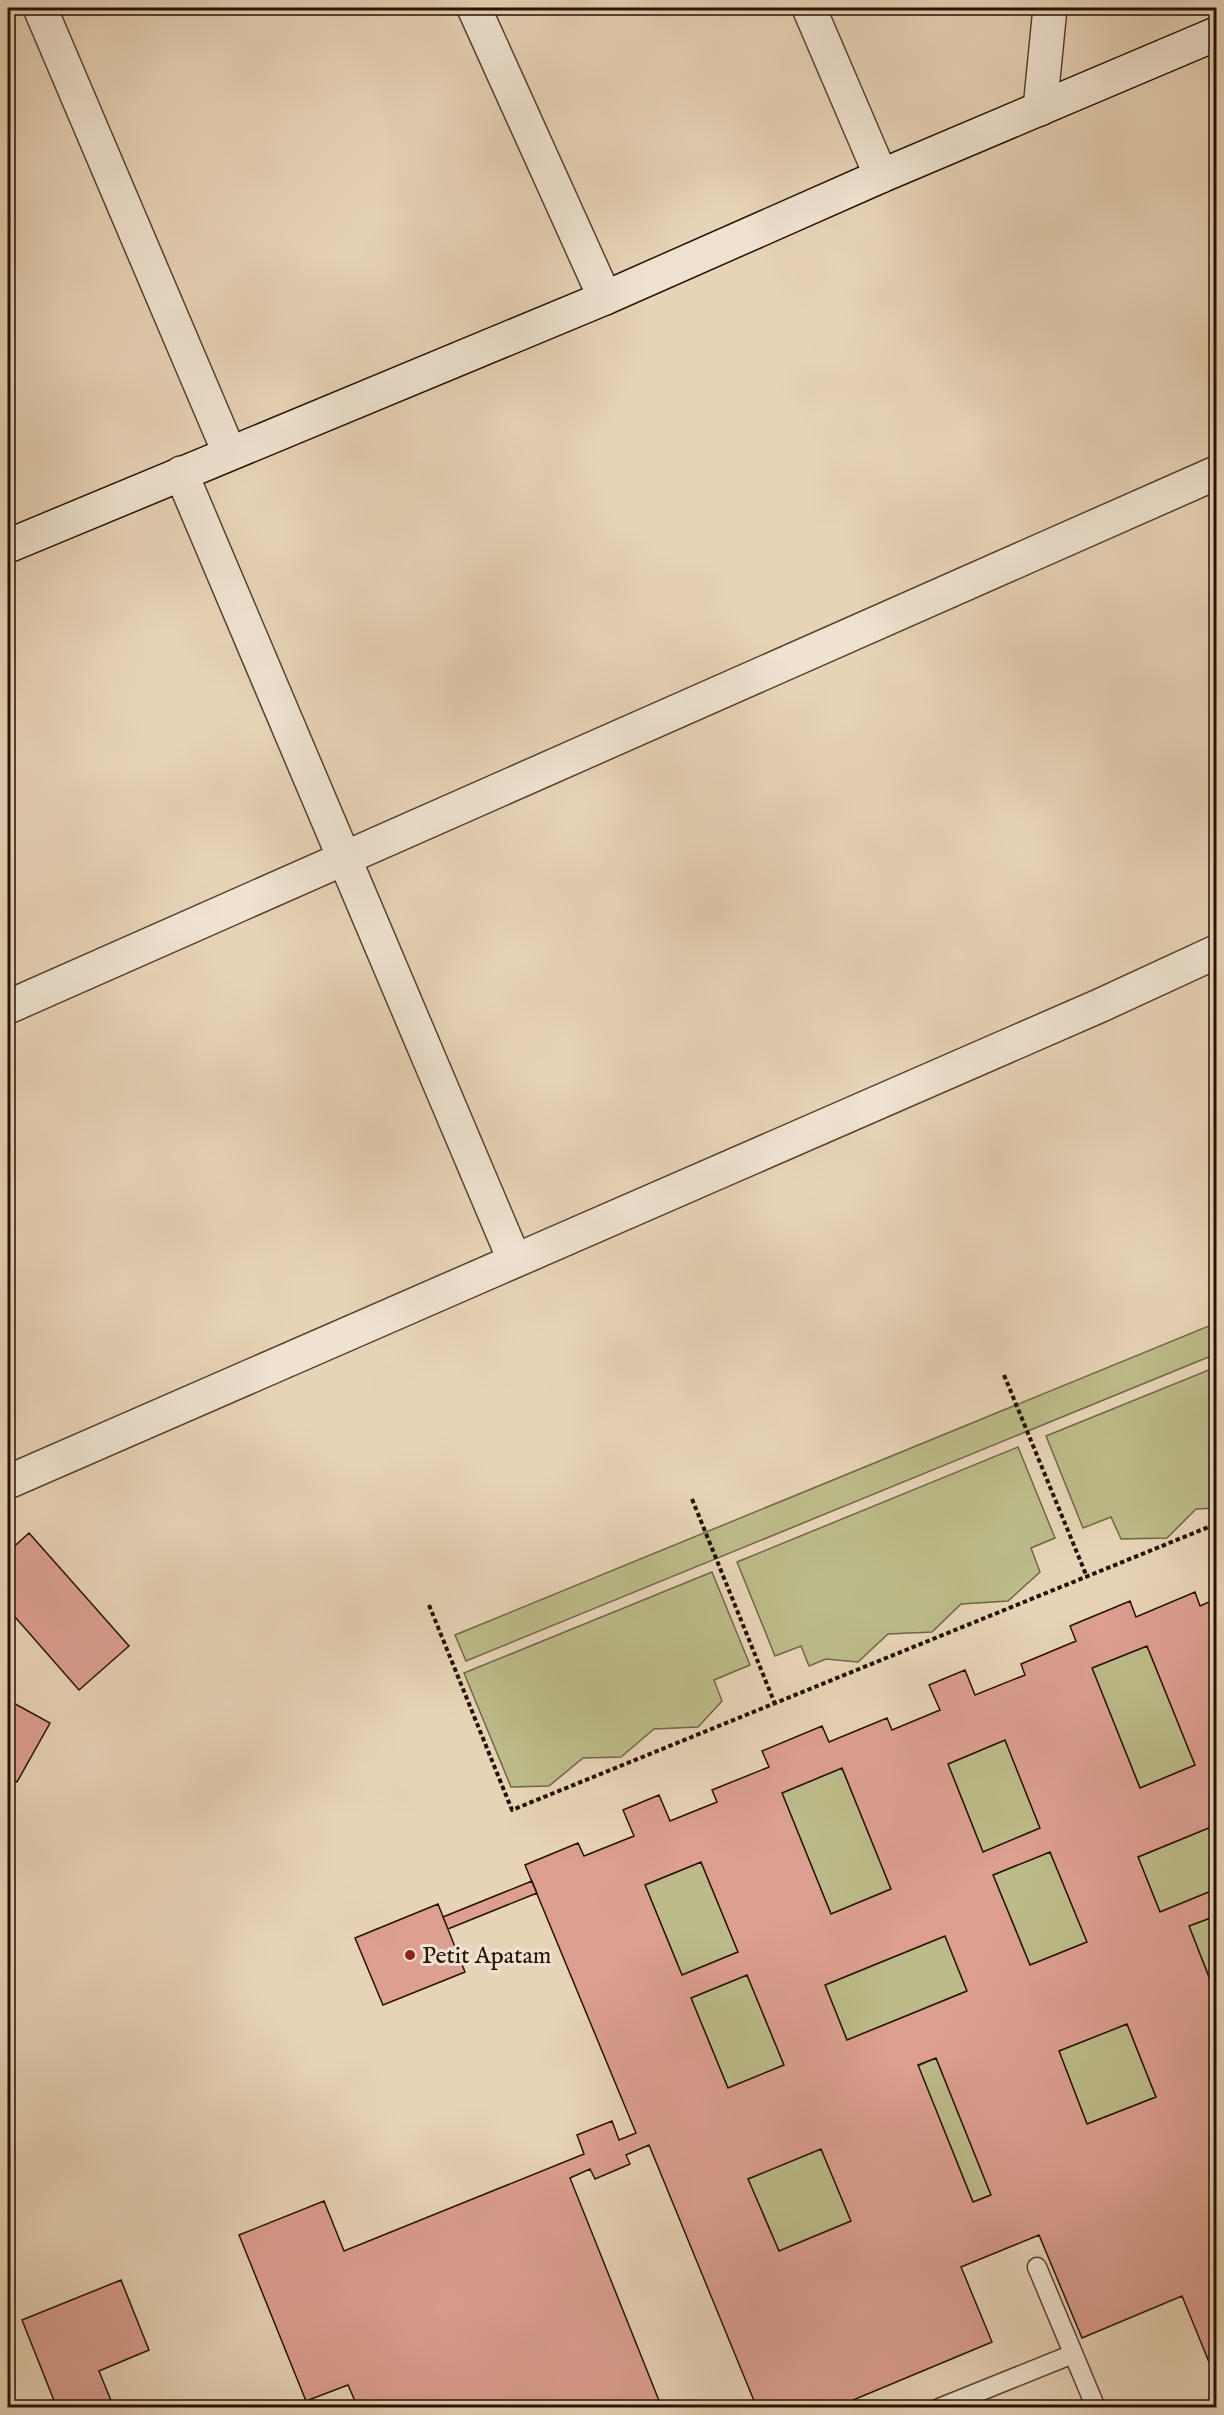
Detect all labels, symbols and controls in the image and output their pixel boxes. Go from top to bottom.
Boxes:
place label: Petit Apatam [422,1941,551,1972]
marker: Petit Apatam [403,1948,417,1962]

